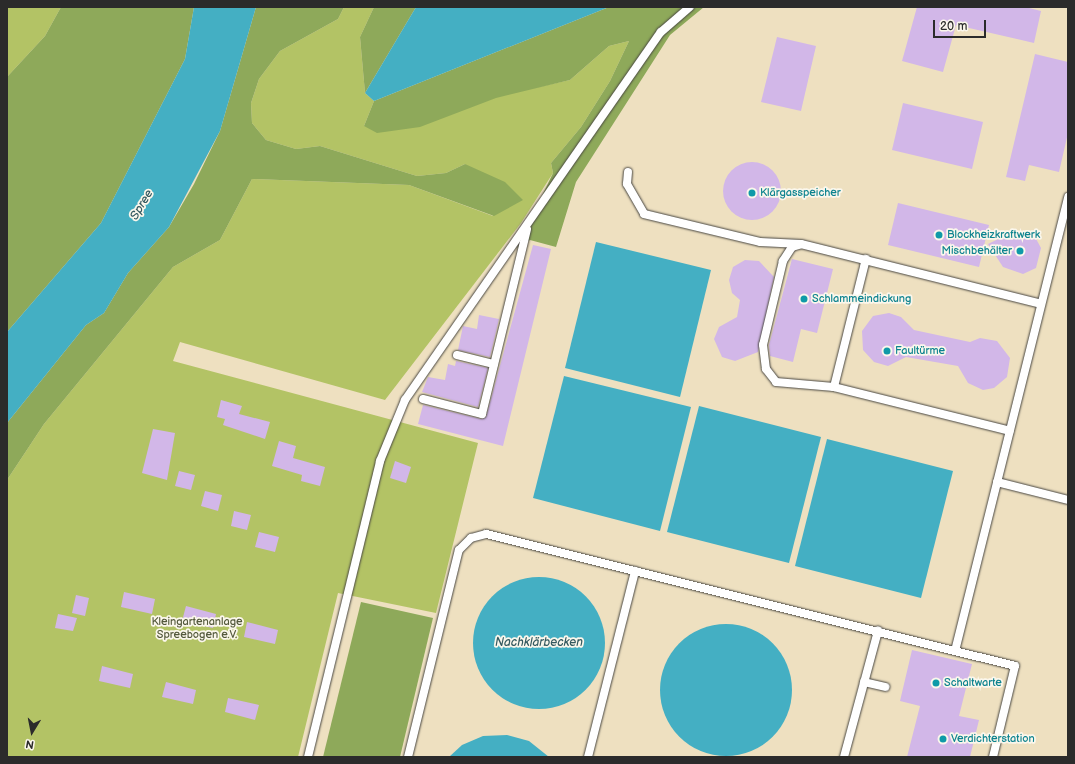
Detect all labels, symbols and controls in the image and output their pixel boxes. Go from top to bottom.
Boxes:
scale bar [935,12,988,38]
text: 20 m [940,19,967,34]
place label: Klärgasspeicher [760,186,841,200]
water label: Spree [127,187,157,223]
marker: Klärgasspeicher [747,188,757,198]
place label: Blockheizkraftwerk [947,228,1040,242]
marker: Blockheizkraftwerk [934,230,944,240]
place label: Mischbehälter [941,244,1012,258]
marker: Mischbehälter [1015,246,1025,256]
place label: Schlammeindickung [812,292,911,306]
marker: Schlammeindickung [799,294,809,304]
place label: Faultürme [895,344,945,358]
marker: Faultürme [882,346,892,356]
park label: Kleingartenanlage Spreebogen e.V. [151,616,243,642]
water label: Nachklärbecken [495,636,583,650]
place label: Schaltwarte [944,676,1002,690]
marker: Schaltwarte [931,678,941,688]
north arrow [12,712,52,752]
place label: Verdichterstation [951,732,1035,746]
marker: Verdichterstation [938,734,948,744]
text: N [25,737,35,751]

